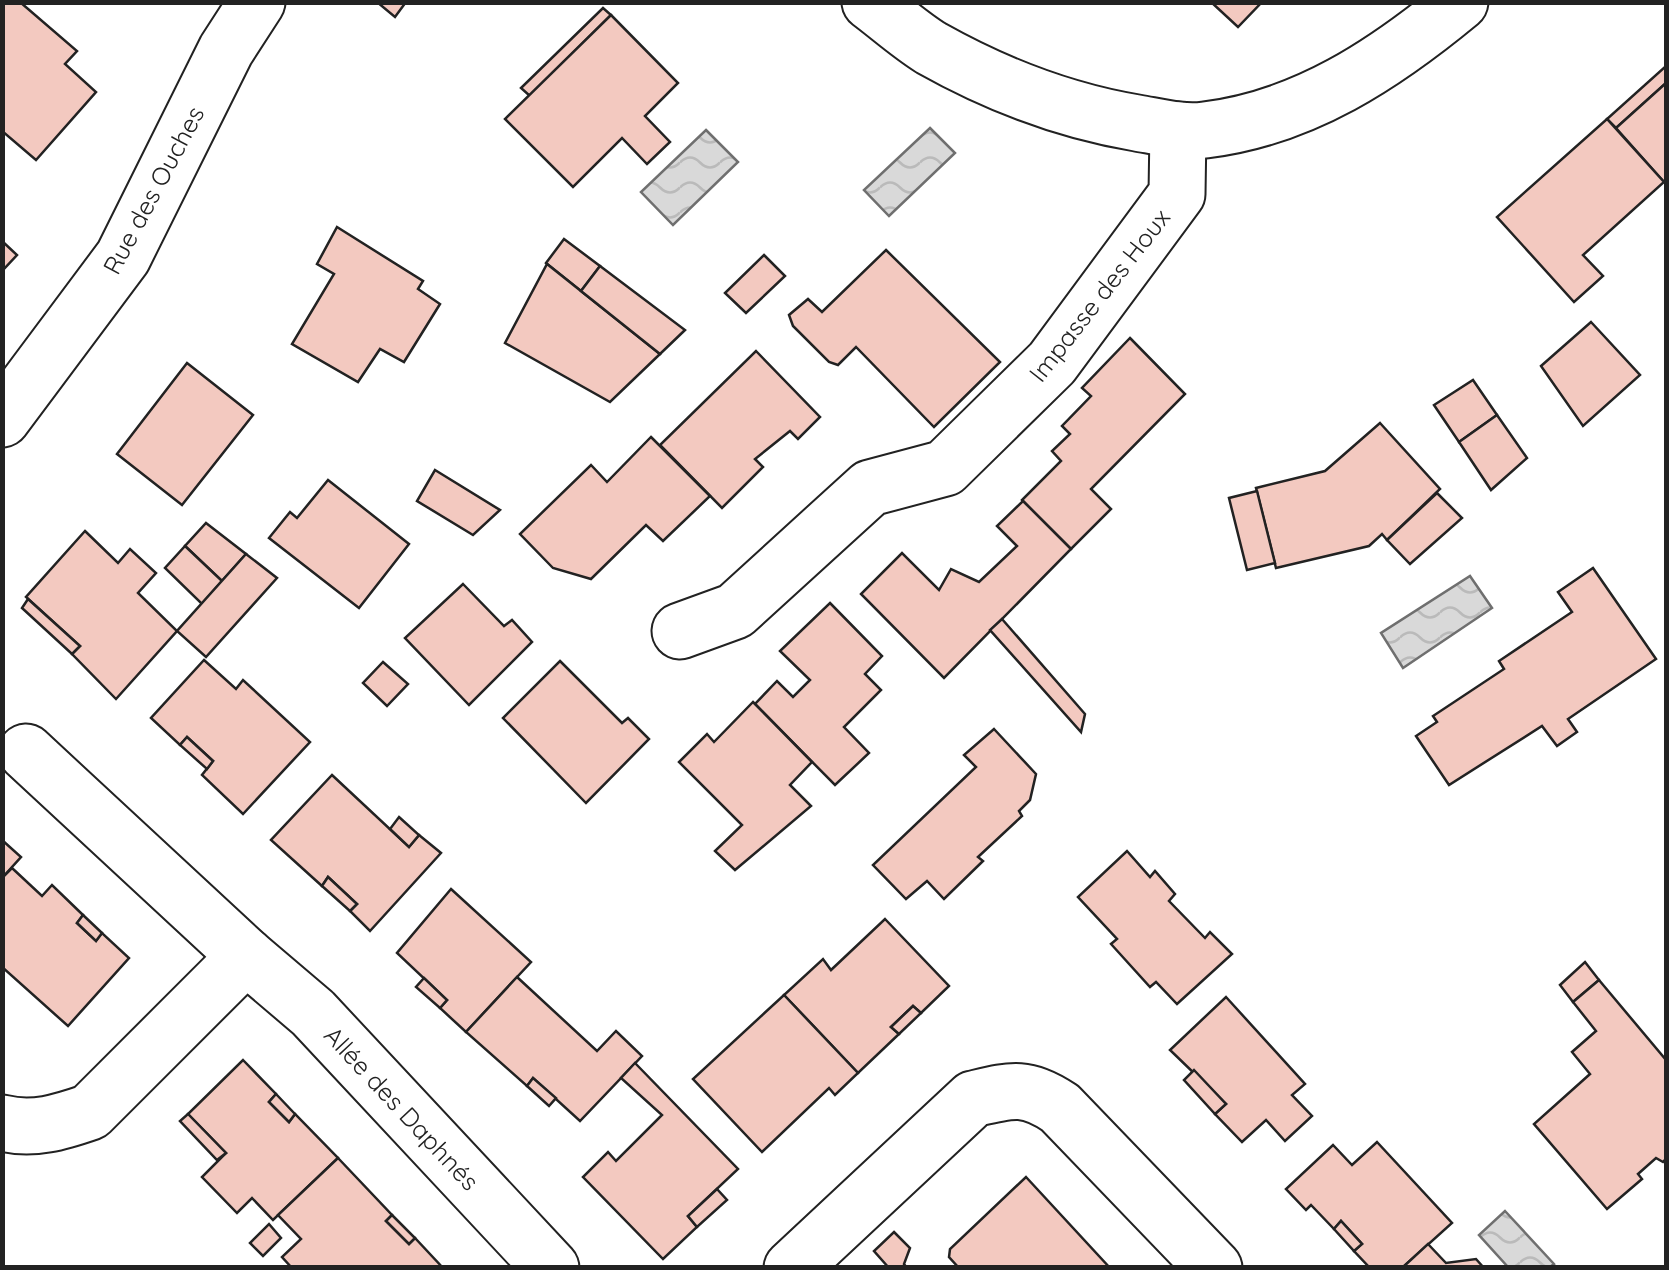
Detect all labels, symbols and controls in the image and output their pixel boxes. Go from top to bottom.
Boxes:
street label: Rue des Ouches [96,101,210,279]
street label: Impasse des Houx [1022,202,1176,388]
street label: Allée des Daphnés [318,1019,486,1197]

